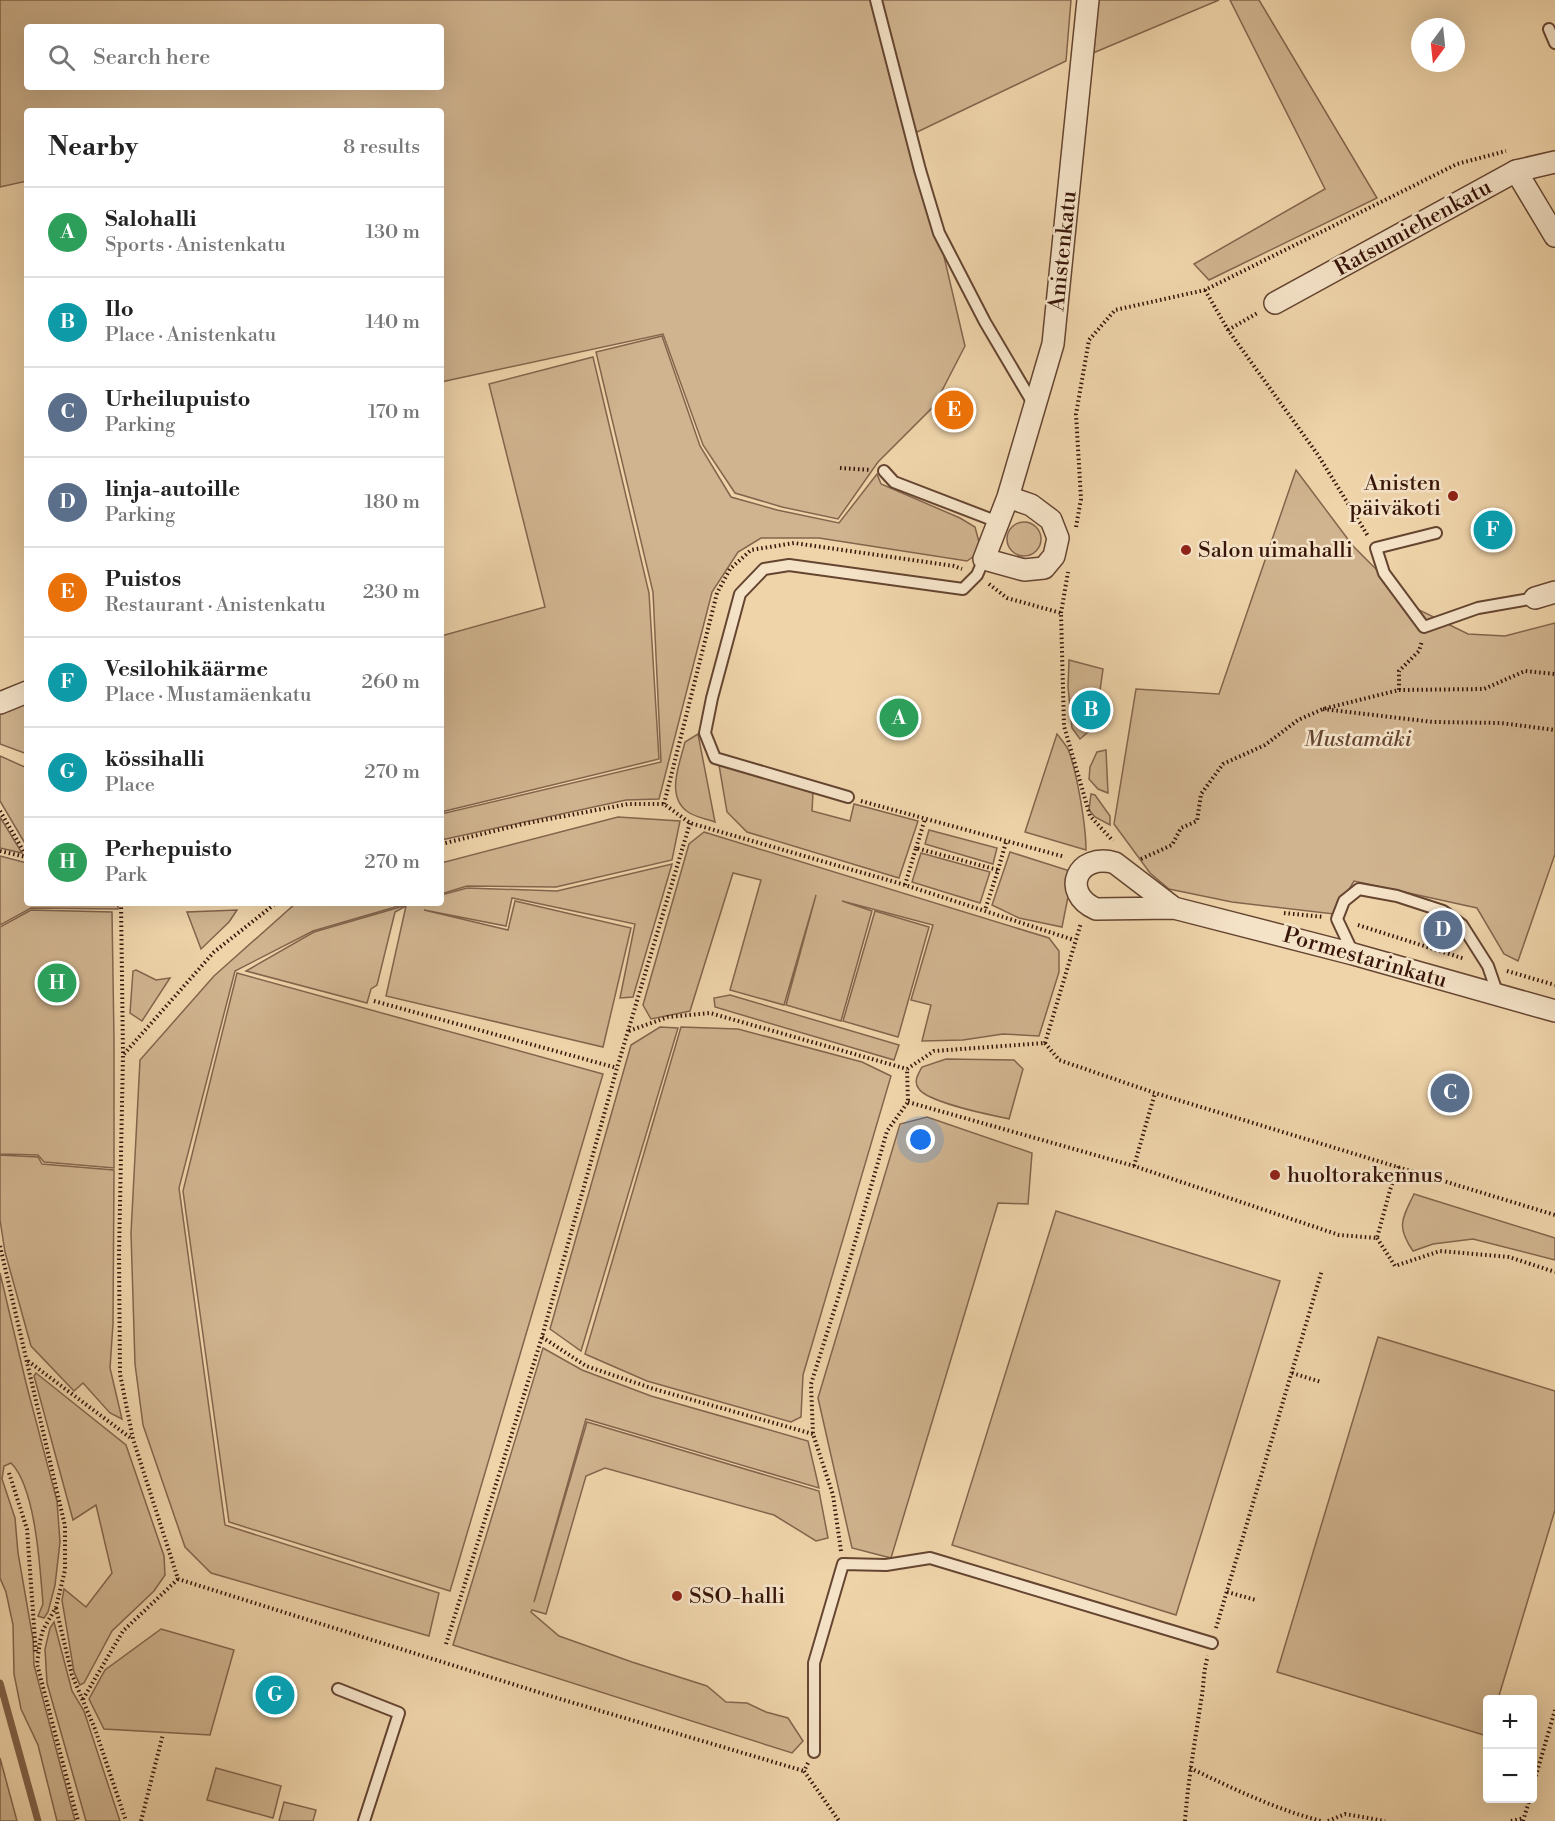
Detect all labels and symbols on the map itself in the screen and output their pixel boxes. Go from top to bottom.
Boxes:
north arrow [1411,18,1465,72]
street label: Ratsumiehenkatu [1330,173,1497,282]
street label: Anistenkatu [1043,189,1083,313]
pin: E [934,388,974,432]
place label: Anisten päiväkoti [1349,470,1441,522]
marker: Anisten päiväkoti [1446,489,1460,503]
pin: F [1474,508,1512,552]
place label: Salon uimahalli [1198,537,1353,564]
marker: Salon uimahalli [1179,543,1193,557]
pin: B [1072,688,1110,732]
pin: A [880,696,918,740]
park label: Mustamäki [1304,726,1412,753]
pin: D [1424,908,1462,952]
street label: Pormestarinkatu [1280,922,1451,994]
pin: H [38,960,76,1006]
pin: C [1430,1070,1470,1116]
your location [906,1125,935,1154]
place label: huoltorakennus [1287,1162,1443,1189]
marker: huoltorakennus [1268,1168,1282,1182]
place label: SSO-halli [689,1583,785,1610]
marker: SSO-halli [670,1589,684,1603]
pin: G [256,1672,294,1718]

